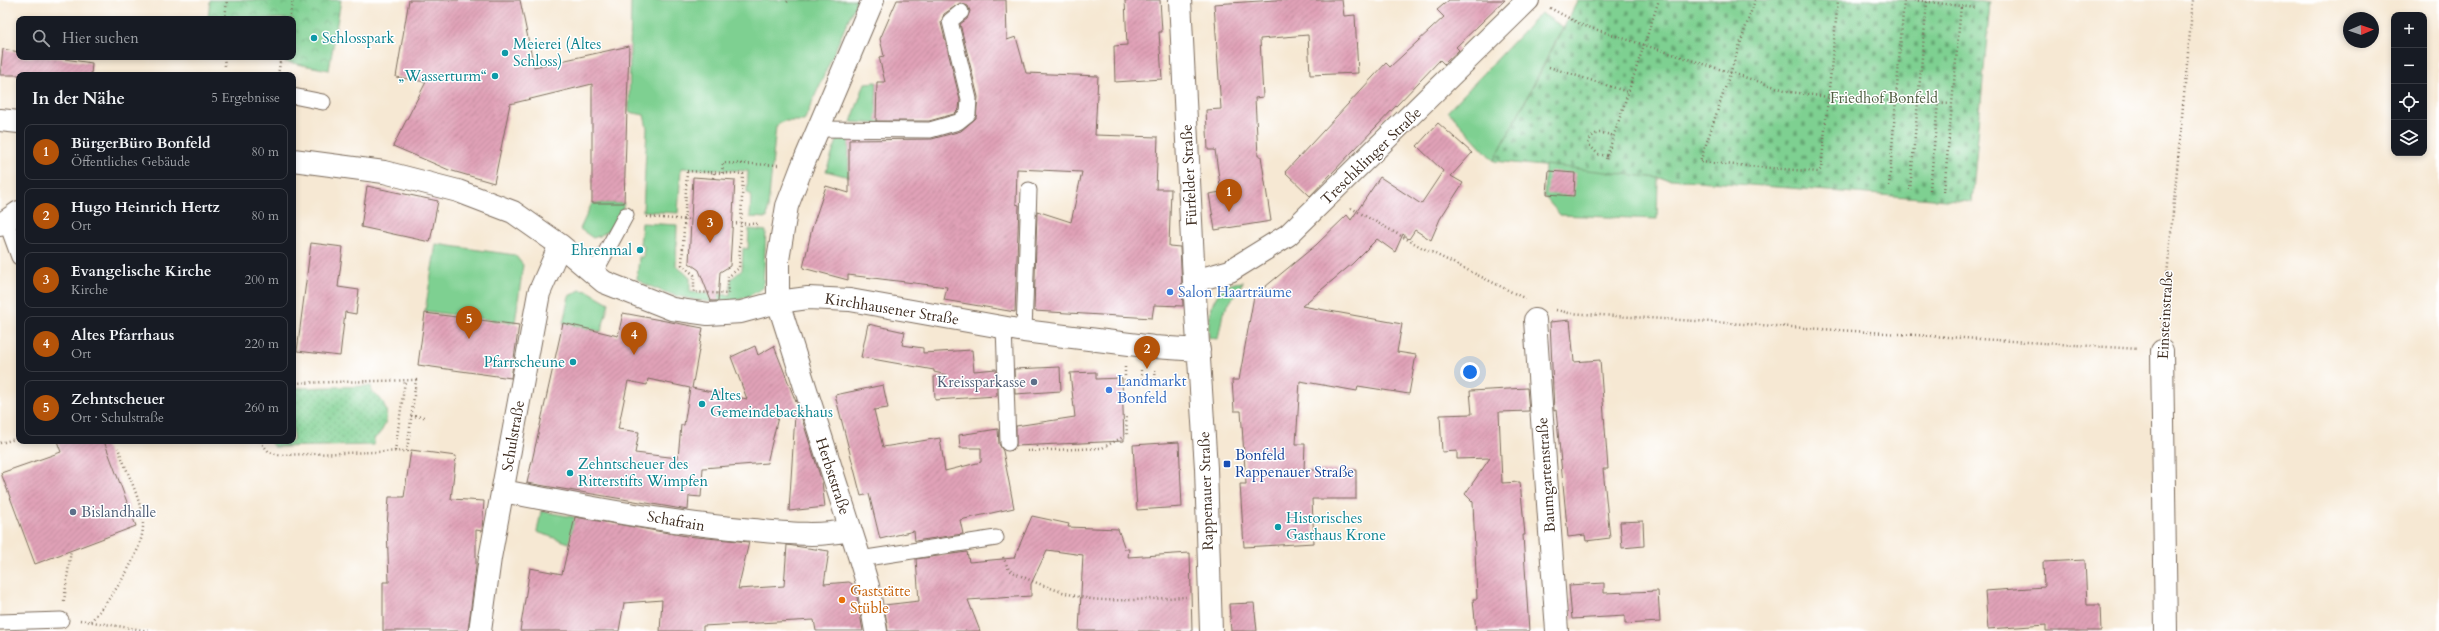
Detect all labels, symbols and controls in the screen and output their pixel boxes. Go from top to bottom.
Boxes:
north arrow [2343,12,2379,48]
map controls [2391,12,2427,156]
button: + [2391,12,2427,48]
search box [16,16,296,60]
icon: search [30,27,52,49]
text: Hier suchen [62,28,139,48]
place label: Schlosspark [322,28,395,48]
marker: Schlosspark [309,33,319,43]
place label: Meierei (Altes Schloss) [513,34,601,71]
marker: Meierei (Altes Schloss) [500,48,510,58]
button: − [2391,48,2427,84]
place label: „Wasserturm“ [399,66,487,86]
marker: „Wasserturm“ [490,71,500,81]
button: locate [2391,84,2427,120]
text: In der Nähe [32,87,125,110]
park label: Friedhof Bonfeld [1830,88,1938,108]
text: 5 Ergebnisse [211,89,280,107]
street label: Treschklinger Straße [1316,103,1426,209]
button: layers [2391,120,2427,156]
street label: Fürfelder Straße [1176,124,1202,226]
text: BürgerBüro Bonfeld [71,133,211,153]
text: 1 [43,143,49,161]
text: 80 m [251,143,279,161]
text: Öffentliches Gebäude [71,153,190,171]
pin: 1 [1216,179,1242,212]
text: Hugo Heinrich Hertz [71,197,220,217]
text: 2 [43,207,49,225]
text: 80 m [251,207,279,225]
pin: 3 [697,210,723,243]
text: Ort [71,217,91,235]
place label: Ehrenmal [571,240,632,260]
marker: Ehrenmal [635,245,645,255]
text: Evangelische Kirche [71,261,211,281]
street label: Einsteinstraße [2153,270,2177,360]
text: 3 [43,271,49,289]
text: 200 m [245,271,279,289]
text: Kirche [71,281,108,299]
place label: Salon Haarträume [1178,282,1292,302]
marker: Salon Haarträume [1165,287,1175,297]
street label: Kirchhausener Straße [824,289,961,330]
pin: 5 [456,306,482,339]
pin: 4 [621,322,647,355]
text: Altes Pfarrhaus [71,325,174,345]
text: 4 [43,335,49,353]
text: 220 m [245,335,279,353]
pin: 2 [1134,336,1160,369]
text: Ort [71,345,91,363]
place label: Pfarrscheune [484,352,565,372]
marker: Pfarrscheune [568,357,578,367]
your location [1460,362,1480,382]
place label: Landmarkt Bonfeld [1117,371,1187,408]
place label: Kreissparkasse [937,372,1026,392]
marker: Kreissparkasse [1029,377,1039,387]
place label: Altes Gemeindebackhaus [710,385,833,422]
marker: Landmarkt Bonfeld [1104,385,1114,395]
text: Zehntscheuer [71,389,165,409]
text: 5 [43,399,49,417]
text: 260 m [245,399,279,417]
street label: Schulstraße [497,399,529,473]
marker: Altes Gemeindebackhaus [697,399,707,409]
text: Ort · Schulstraße [71,409,164,427]
street label: Baumgartenstraße [1532,417,1560,533]
street label: Rappenauer Straße [1194,431,1218,551]
street label: Herbststraße [811,435,855,517]
place label: Bonfeld Rappenauer Straße [1235,445,1354,482]
place label: Zehntscheuer des Ritterstifts Wimpfen [578,454,709,491]
marker: Bonfeld Rappenauer Straße [1222,459,1232,469]
marker: Zehntscheuer des Ritterstifts Wimpfen [565,468,575,478]
place label: Bislandhalle [81,502,157,522]
street label: Schafrain [646,506,707,536]
marker: Bislandhalle [68,507,78,517]
place label: Historisches Gasthaus Krone [1286,508,1386,545]
marker: Historisches Gasthaus Krone [1273,522,1283,532]
place label: Gaststätte Stüble [850,581,911,618]
marker: Gaststätte Stüble [837,595,847,605]

